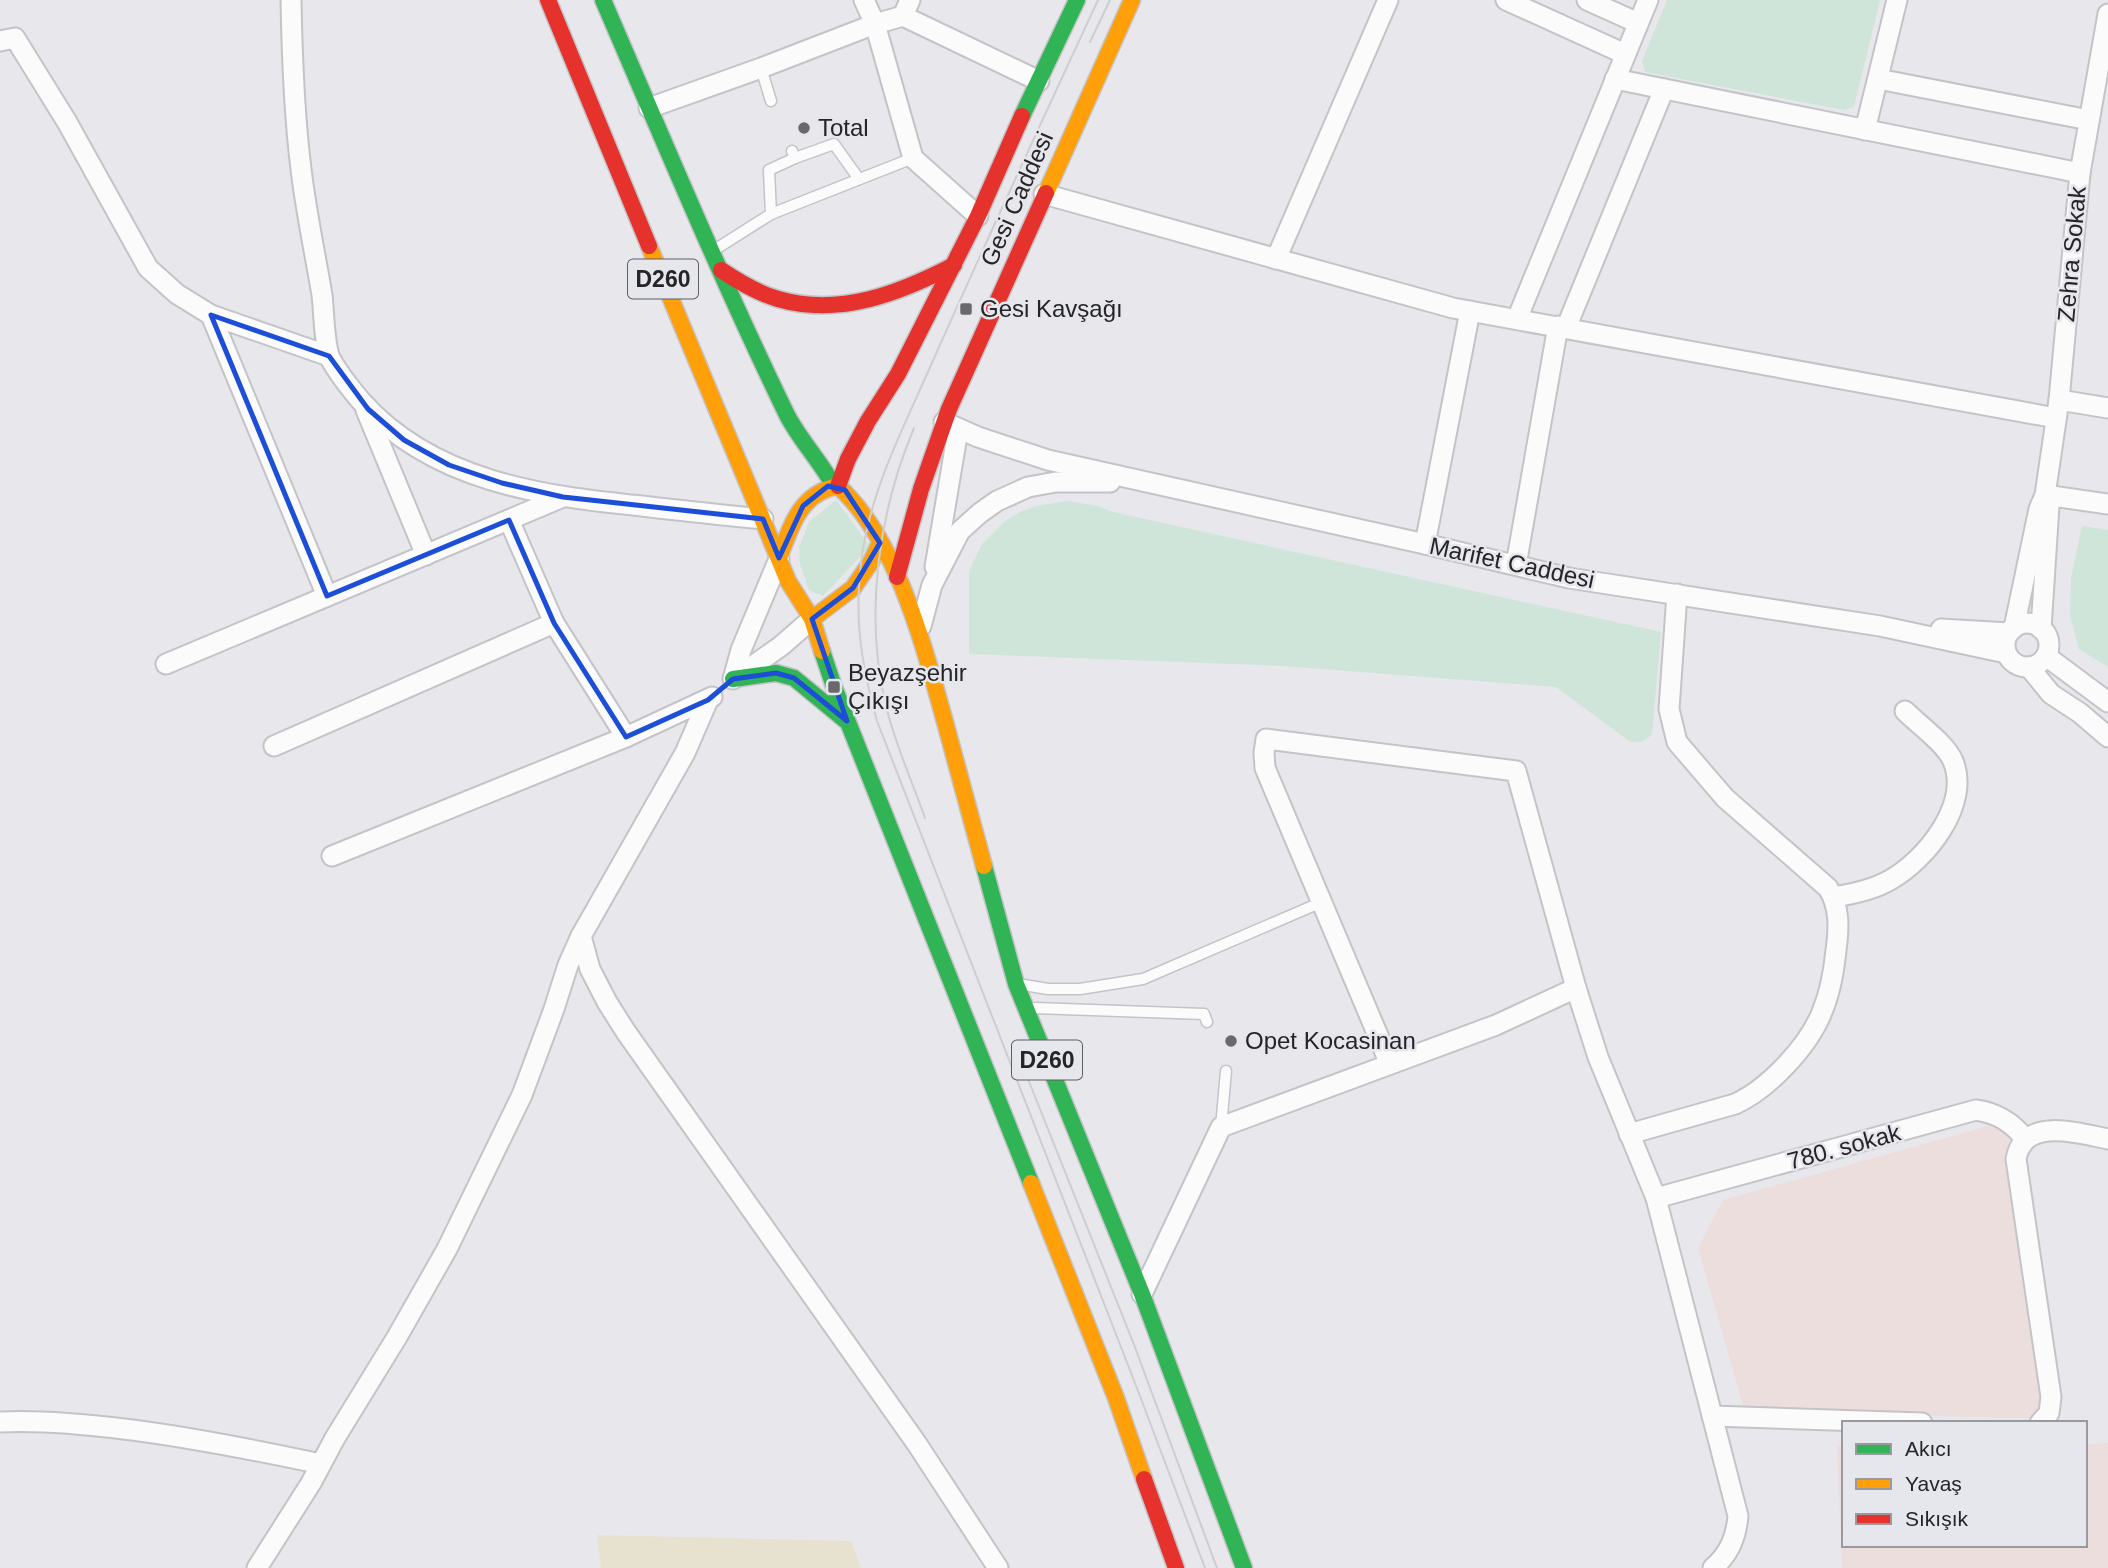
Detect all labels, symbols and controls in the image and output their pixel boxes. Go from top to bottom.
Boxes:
place label: Total [818,114,869,141]
marker: Total [796,120,812,136]
street label: Gesi Caddesi [975,127,1058,270]
street label: Zehra Sokak [2052,184,2091,323]
road number: D260 [628,260,698,298]
place label: Gesi Kavşağı [980,295,1123,322]
marker: Gesi Kavşağı [958,301,974,317]
street label: Marifet Caddesi [1427,532,1597,593]
place label: Beyazşehir Çıkışı [848,659,967,714]
marker: Beyazşehir Çıkışı [826,679,842,695]
place label: Opet Kocasinan [1245,1027,1416,1054]
marker: Opet Kocasinan [1223,1033,1239,1049]
road number: D260 [1012,1040,1082,1079]
street label: 780. sokak [1784,1118,1904,1175]
legend [1842,1421,2087,1547]
text: Akıcı [1905,1437,1952,1460]
text: Yavaş [1905,1472,1962,1495]
text: Sıkışık [1905,1507,1969,1530]

